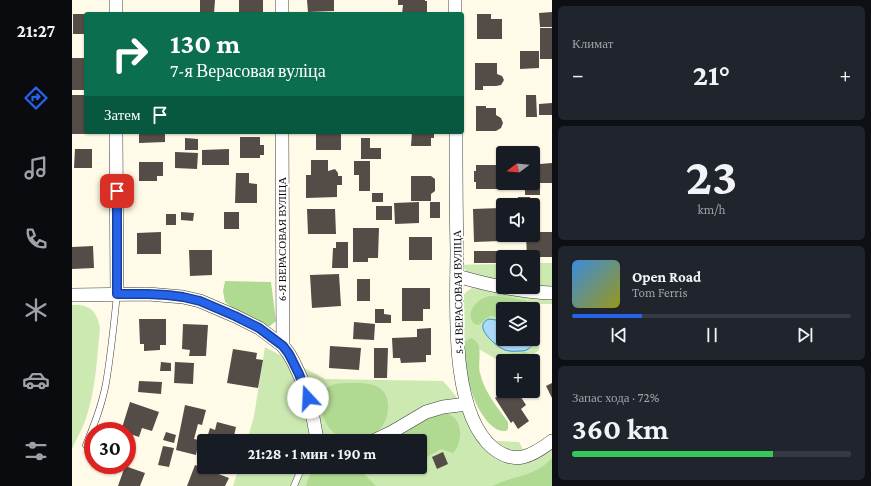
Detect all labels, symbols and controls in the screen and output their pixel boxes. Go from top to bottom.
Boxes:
text: 21:27 [17,21,55,41]
icon: right [104,28,156,80]
text: 130 m [170,28,240,59]
text: Климат [572,36,613,51]
text: 21° [693,58,730,91]
text: 7-я Верасовая вуліца [170,61,326,81]
text: − [572,62,584,87]
text: + [839,62,851,87]
icon: directions [22,84,50,112]
icon: arrive [149,104,171,126]
text: Затем [104,107,141,123]
north arrow [496,146,540,190]
map controls [496,146,540,398]
text: 23 [686,147,737,205]
icon: music [22,154,50,182]
pin [100,174,134,208]
street label: 6-Я ВЕРАСОВАЯ ВУЛІЦА [276,177,288,301]
icon: arrive [106,180,128,202]
button: sound [496,198,540,242]
text: km/h [697,202,726,217]
icon: phone [22,225,50,253]
street label: 5-Я ВЕРАСОВАЯ ВУЛІЦА [451,230,465,354]
button: search [496,250,540,294]
text: Open Road [632,269,701,285]
text: Tom Ferris [632,285,687,300]
icon: climate [22,296,50,324]
button: layers [496,302,540,346]
icon: previous [608,324,630,346]
icon: pause [701,324,723,346]
icon: next [794,324,816,346]
button: + [496,354,540,398]
icon: car [22,366,50,394]
position arrow [287,377,329,419]
text: Запас хода · 72% [572,390,659,405]
text: 360 km [572,412,669,445]
speed limit sign: 30 [84,422,136,474]
icon: filters [22,437,50,465]
text: 21:28 · 1 мин · 190 m [248,446,376,462]

